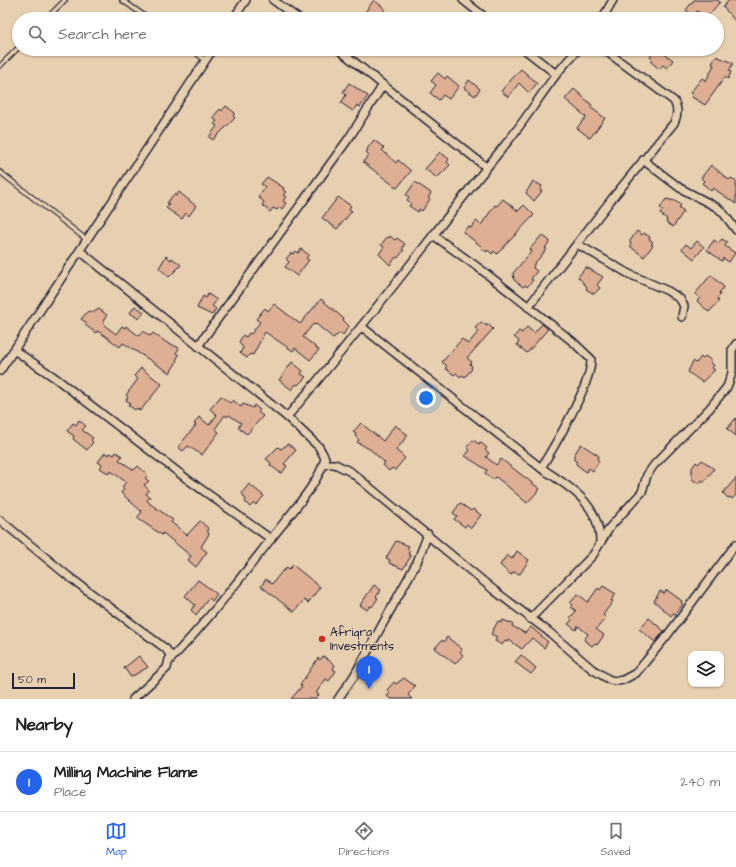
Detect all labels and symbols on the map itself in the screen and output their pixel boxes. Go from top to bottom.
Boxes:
your location [416,388,436,408]
place label: Afriqra Investments [330,624,394,655]
marker: Afriqra Investments [317,634,327,644]
pin: 1 [356,656,382,689]
scale bar [12,671,75,690]

